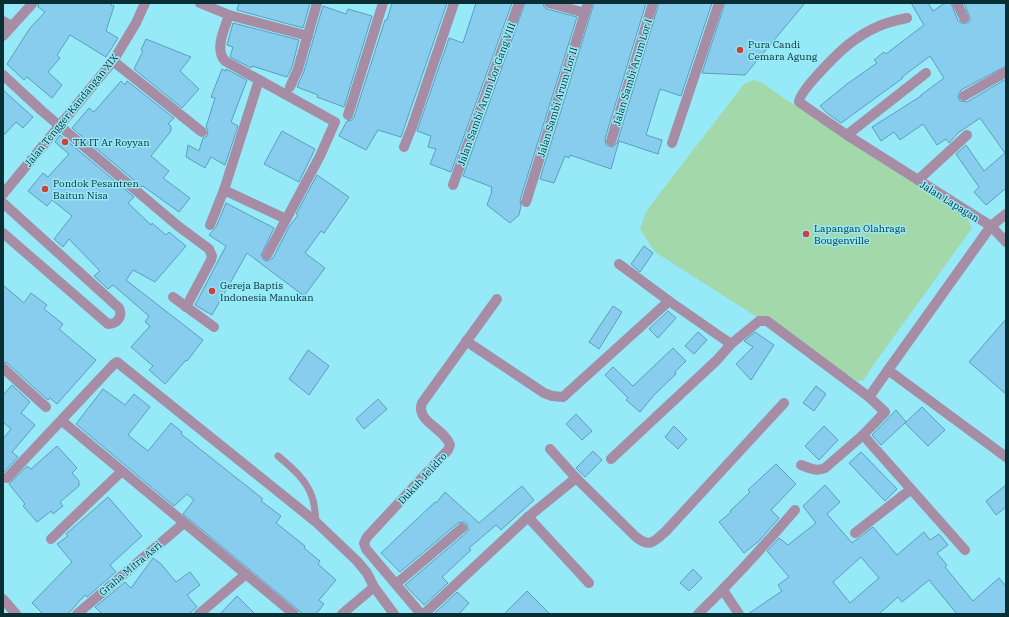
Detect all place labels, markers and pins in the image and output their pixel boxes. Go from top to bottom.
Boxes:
place label: Pura Candi Cemara Agung [748,38,818,63]
marker: Pura Candi Cemara Agung [735,45,745,55]
place label: TK IT Ar Royyan [73,136,150,149]
marker: TK IT Ar Royyan [60,137,70,147]
place label: Pondok Pesantren Baitun Nisa [53,177,139,202]
marker: Pondok Pesantren Baitun Nisa [40,184,50,194]
place label: Lapangan Olahraga Bougenville [814,222,906,247]
marker: Lapangan Olahraga Bougenville [801,229,811,239]
place label: Gereja Baptis Indonesia Manukan [220,279,314,304]
marker: Gereja Baptis Indonesia Manukan [207,286,217,296]

